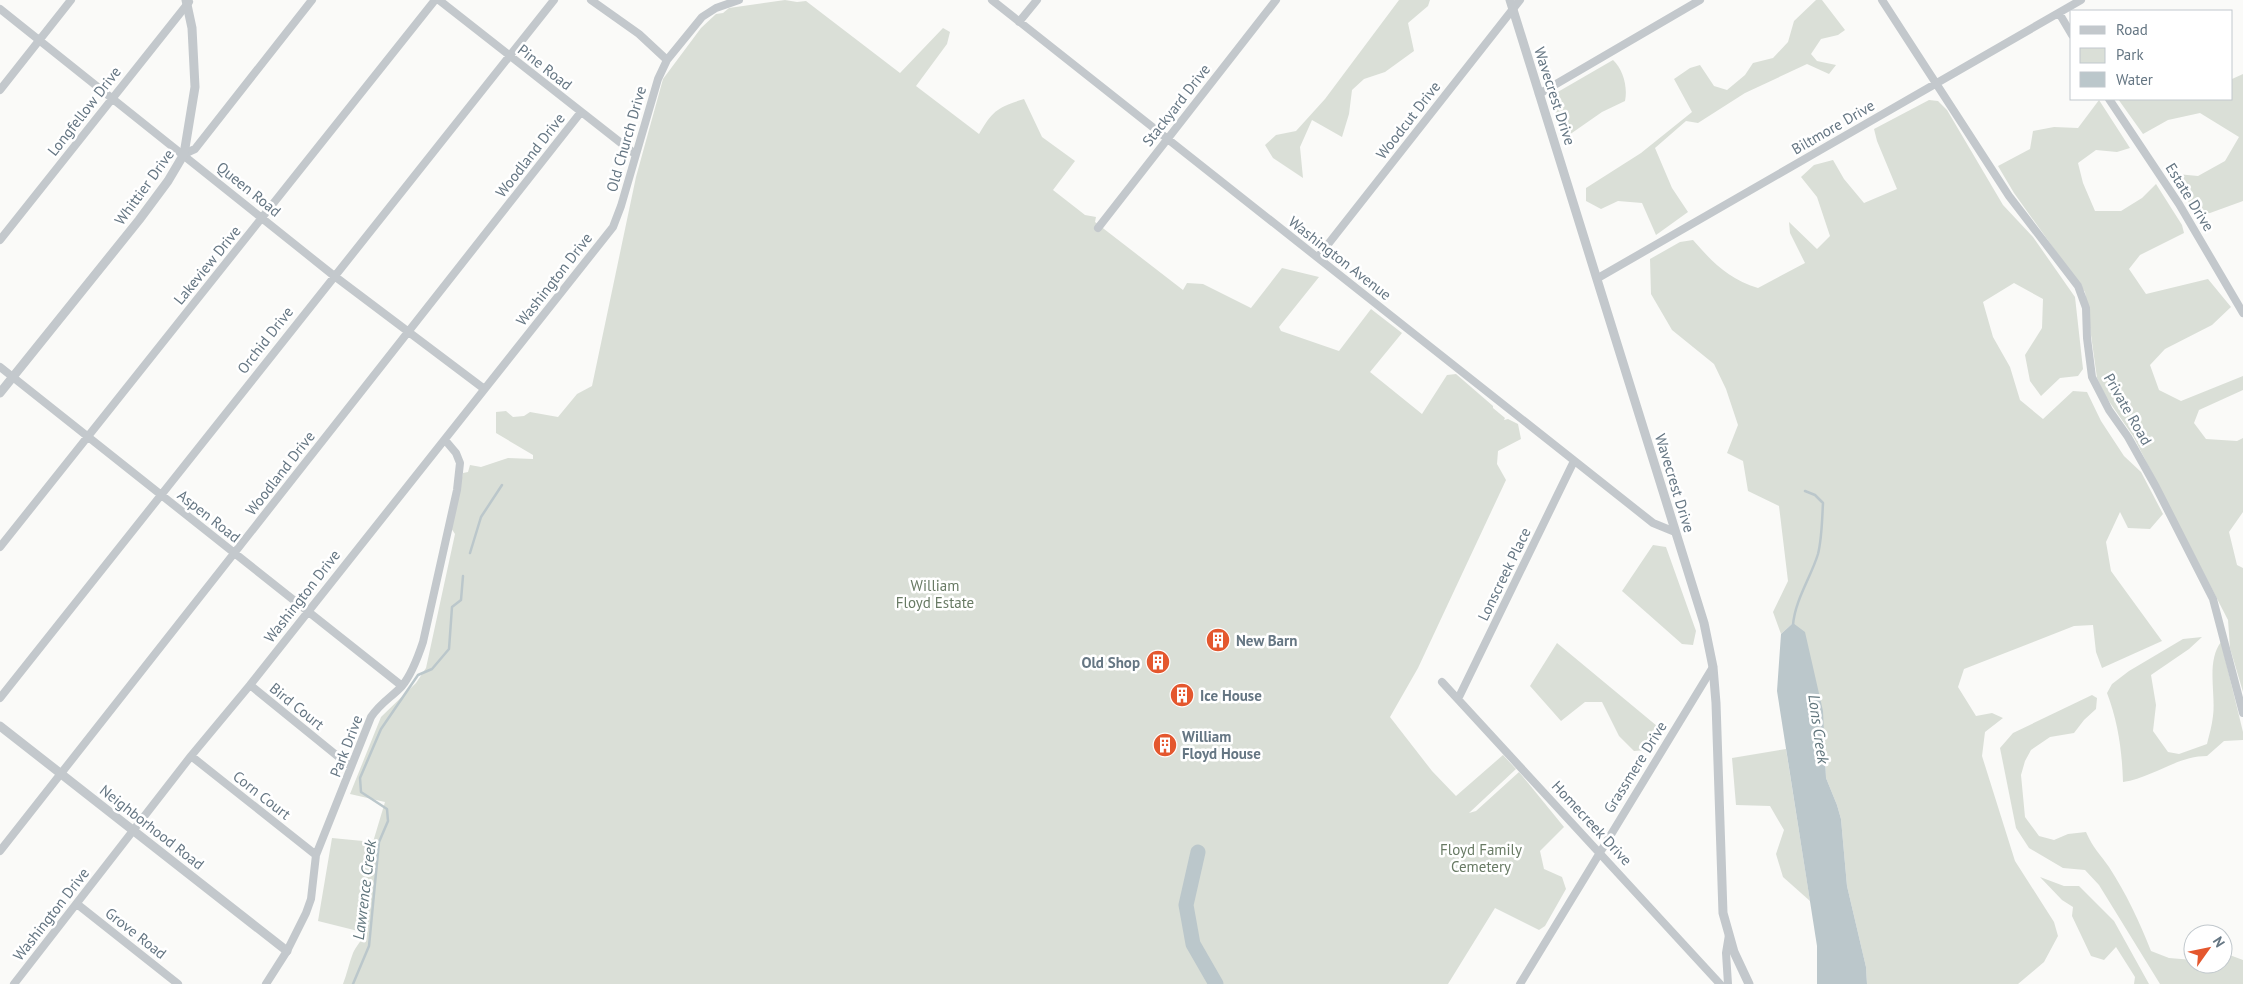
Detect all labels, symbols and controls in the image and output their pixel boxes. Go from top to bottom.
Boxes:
legend [2070,10,2233,100]
text: Road [2116,20,2148,39]
street label: Pine Road [514,40,576,94]
street label: Wavecrest Drive [1530,44,1580,148]
text: Park [2116,45,2144,64]
street label: Stackyard Drive [1138,60,1214,150]
street label: Longfellow Drive [43,62,125,160]
text: Water [2116,70,2153,89]
street label: Woodcut Drive [1372,77,1444,163]
street label: Old Church Drive [602,84,650,194]
street label: Biltmore Drive [1788,96,1878,158]
street label: Woodland Drive [491,109,569,201]
street label: Whittier Drive [110,145,178,229]
street label: Queen Road [213,157,285,221]
street label: Estate Drive [2162,159,2218,235]
street label: Washington Avenue [1285,212,1395,304]
street label: Lakeview Drive [169,222,245,308]
street label: Washington Drive [512,229,596,329]
street label: Orchid Drive [233,303,297,377]
street label: Private Road [2100,370,2156,448]
street label: Woodland Drive [241,427,319,519]
street label: Wavecrest Drive [1651,431,1699,535]
street label: Aspen Road [174,485,244,547]
street label: Lonscreek Place [1473,524,1535,624]
street label: Washington Drive [260,546,344,646]
park label: William Floyd Estate [896,576,974,612]
building icon: New Barn [1205,627,1231,653]
place label: New Barn [1236,631,1297,650]
building icon: Old Shop [1145,649,1171,675]
place label: Old Shop [1081,653,1140,672]
street label: Bird Court [266,678,328,734]
building icon: Ice House [1169,682,1195,708]
place label: Ice House [1200,686,1262,705]
water label: Lons Creek [1804,693,1834,766]
street label: Park Drive [326,712,366,780]
street label: Grassmere Drive [1599,718,1671,816]
place label: William Floyd House [1182,727,1261,763]
building icon: William Floyd House [1152,732,1178,758]
street label: Corn Court [229,767,295,823]
street label: Homecreek Drive [1548,777,1636,869]
street label: Neighborhood Road [96,780,208,874]
water label: Lawrence Creek [348,838,380,941]
park label: Floyd Family Cemetery [1440,840,1522,876]
street label: Washington Drive [9,864,93,964]
street label: Grove Road [102,903,170,963]
north arrow [2183,924,2233,974]
text: N [2209,933,2229,951]

